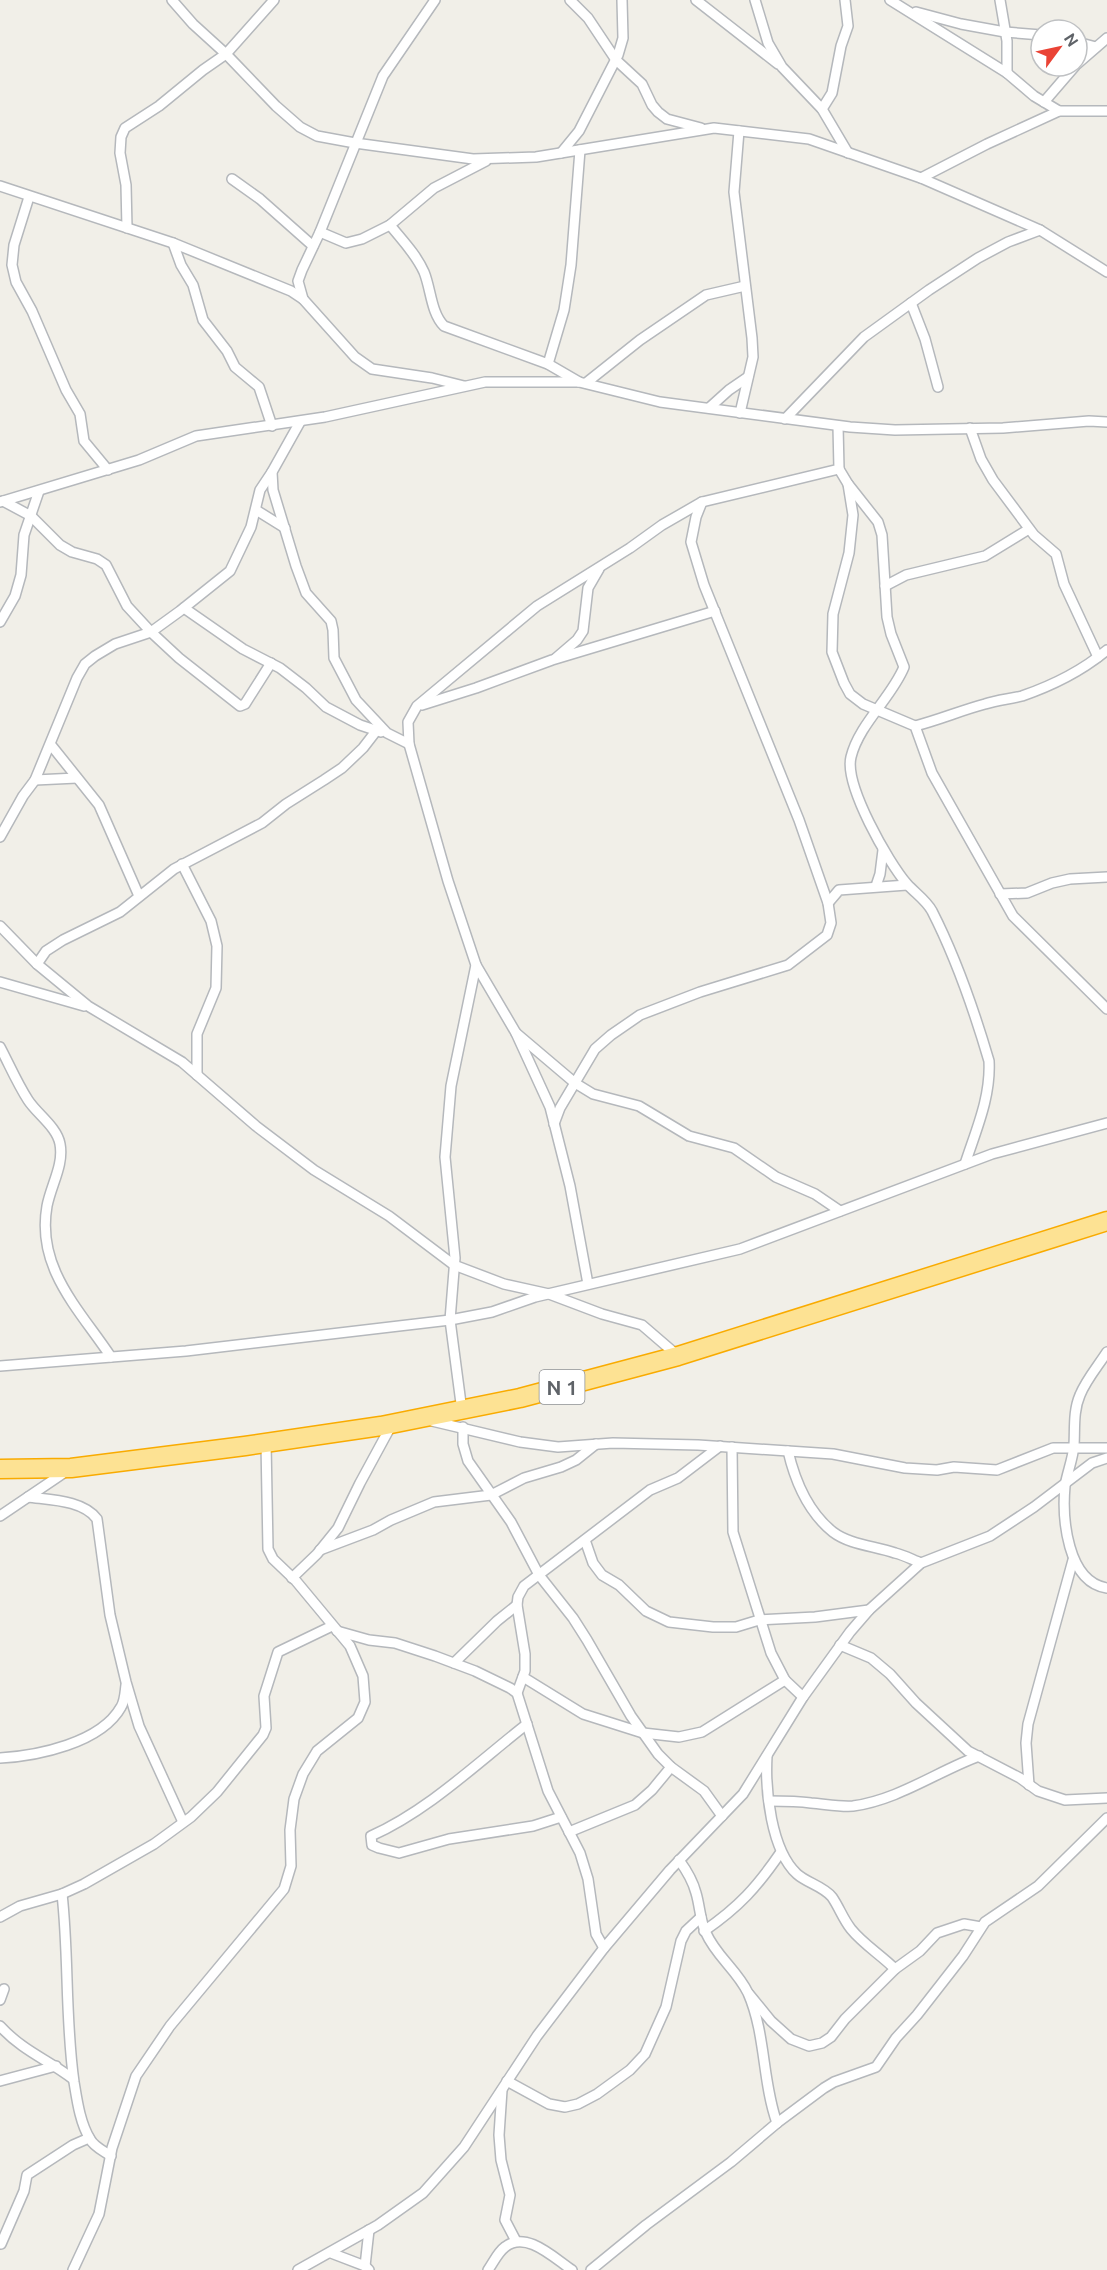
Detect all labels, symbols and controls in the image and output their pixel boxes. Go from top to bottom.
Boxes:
north arrow [1029,18,1089,78]
text: N [1061,30,1082,50]
road number: N 1 [540,1370,584,1404]

